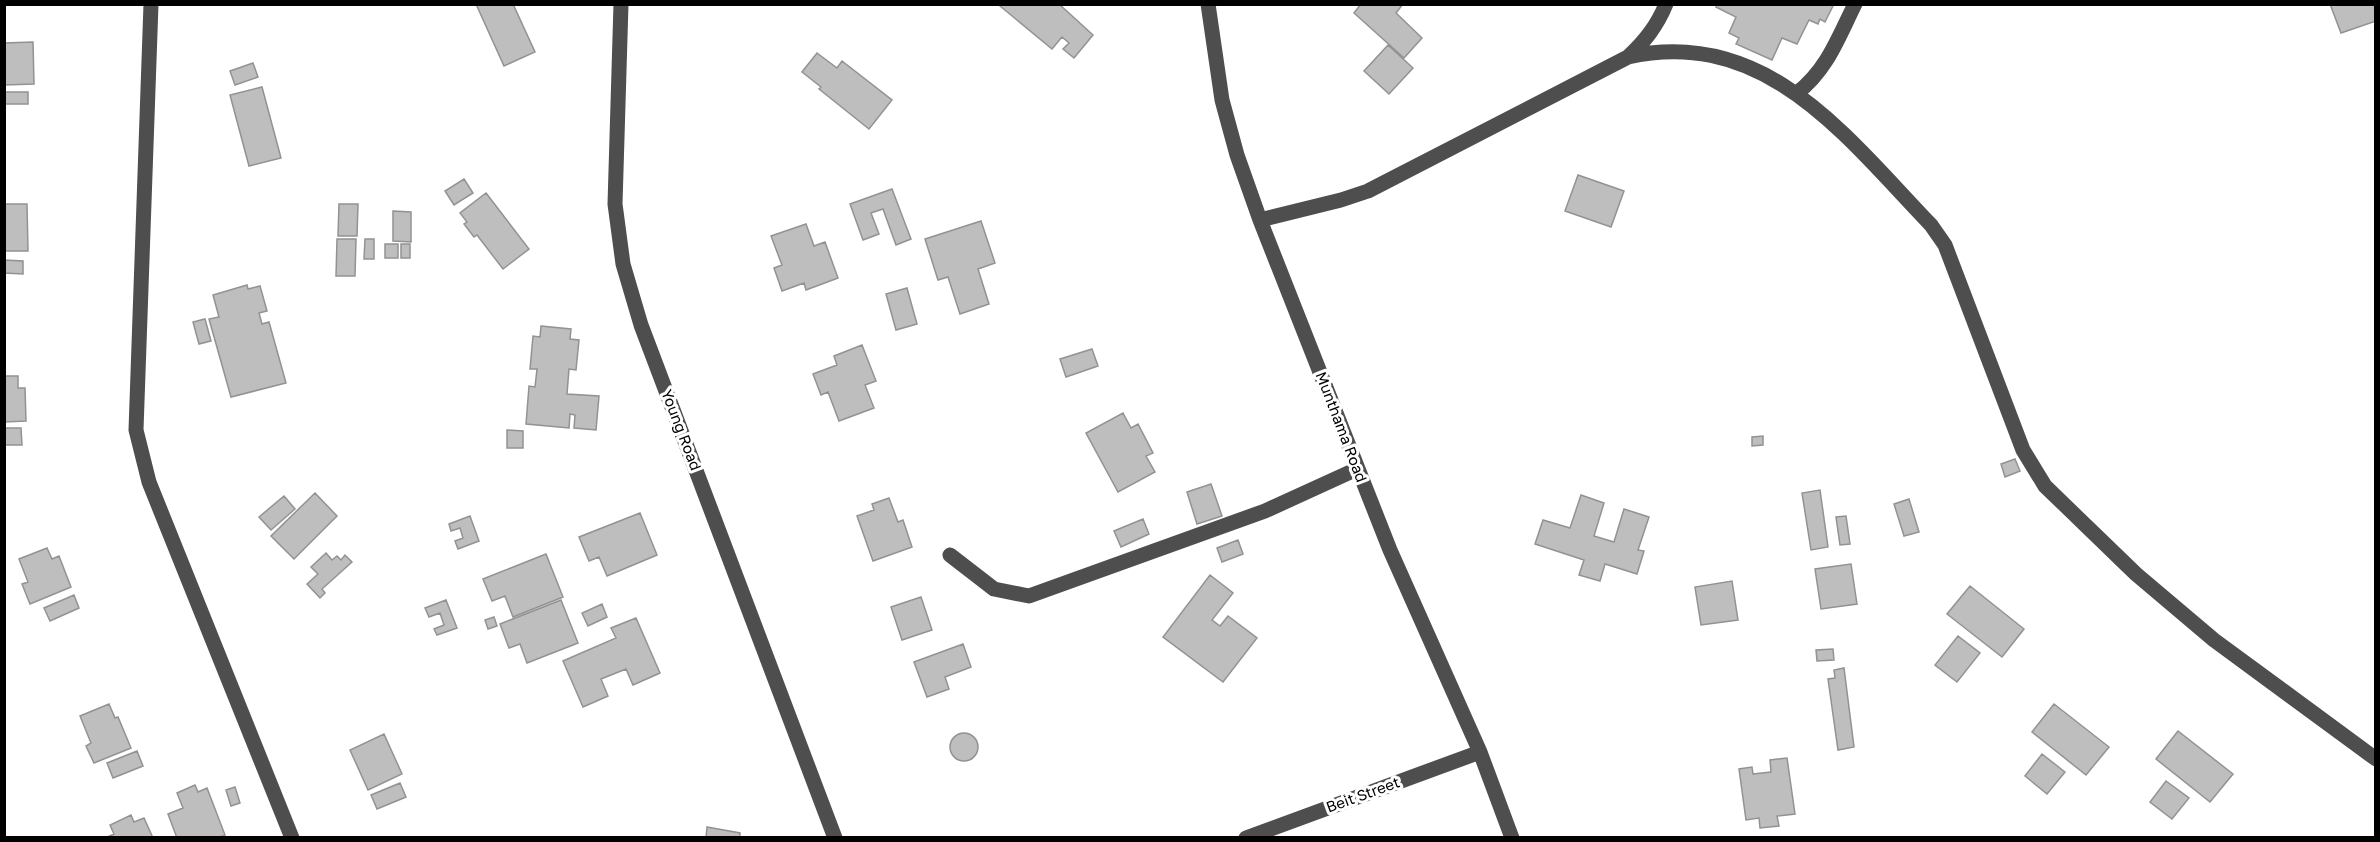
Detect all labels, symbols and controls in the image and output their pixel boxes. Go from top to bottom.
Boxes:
street label: Munthama Road [1313,369,1371,484]
street label: Young Road [658,387,706,473]
street label: Beit Street [1323,772,1402,816]

